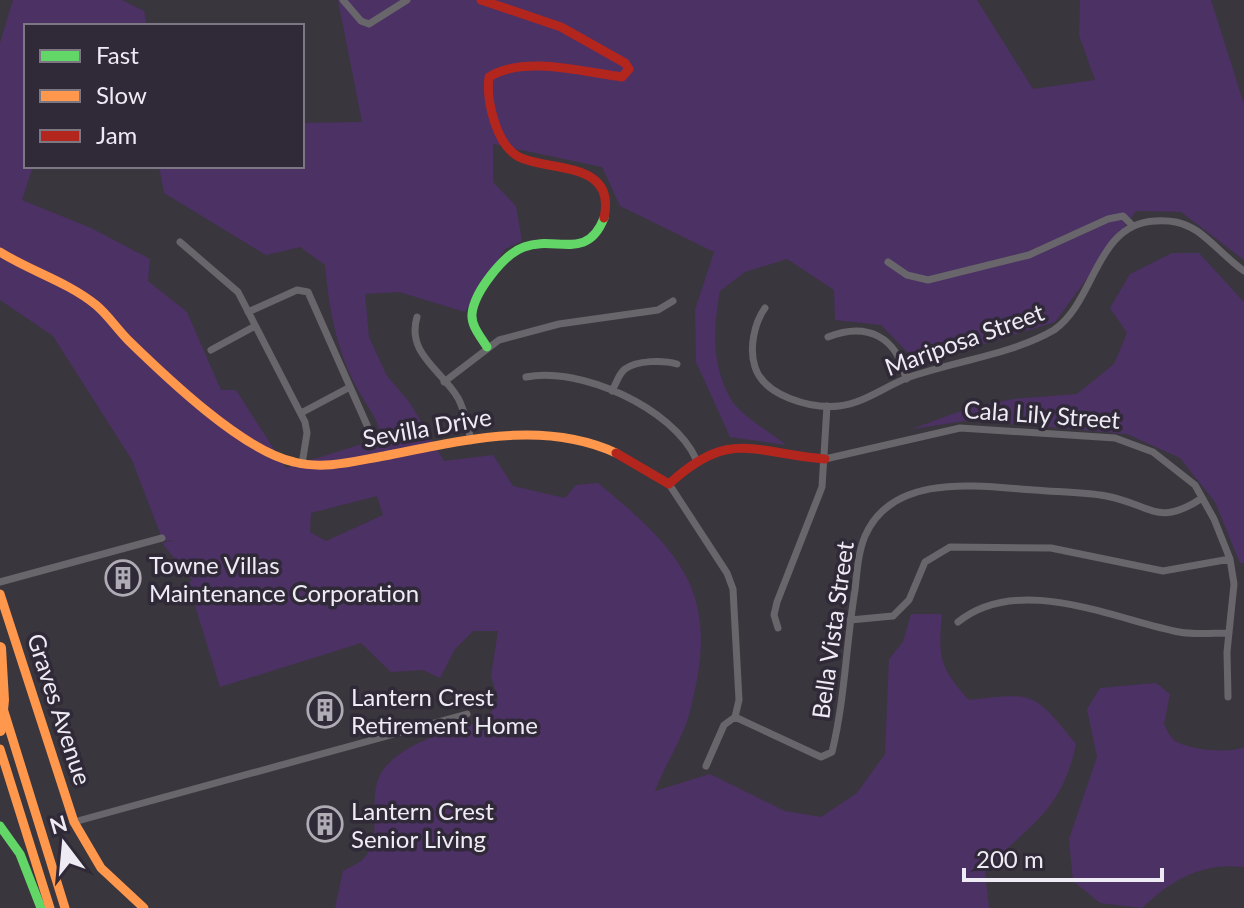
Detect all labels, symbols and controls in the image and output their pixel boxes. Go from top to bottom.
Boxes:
legend [24,24,304,168]
text: Fast [96,40,139,69]
text: Slow [96,80,147,109]
text: Jam [96,120,137,149]
street label: Mariposa Street [881,297,1048,381]
street label: Cala Lily Street [963,394,1121,434]
street label: Sevilla Drive [360,401,494,453]
street label: Bella Vista Street [805,539,859,721]
place label: Towne Villas Maintenance Corporation [149,550,419,607]
building icon: Towne Villas Maintenance Corporation [104,559,142,597]
street label: Graves Avenue [22,630,98,788]
place label: Lantern Crest Retirement Home [351,682,538,739]
building icon: Lantern Crest Retirement Home [306,691,344,729]
place label: Lantern Crest Senior Living [351,796,494,853]
north arrow [24,804,104,884]
building icon: Lantern Crest Senior Living [306,805,344,843]
text: N [46,809,70,840]
scale bar [964,832,1162,882]
text: 200 m [976,844,1044,873]

